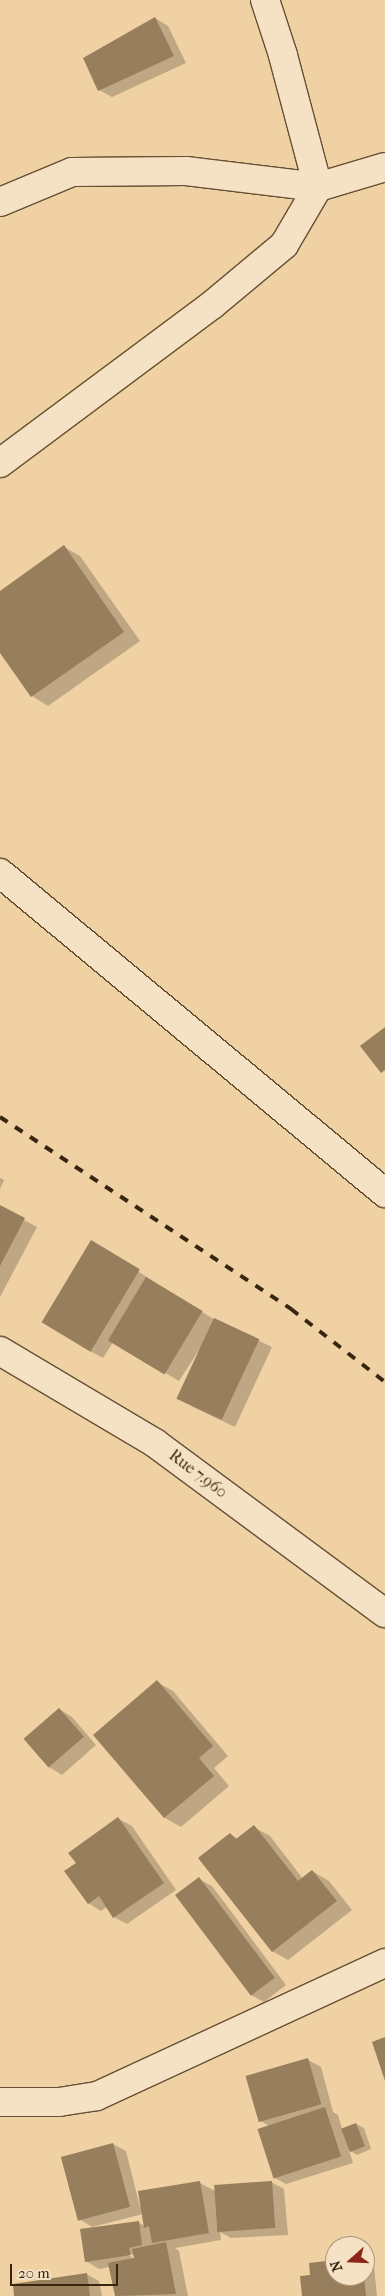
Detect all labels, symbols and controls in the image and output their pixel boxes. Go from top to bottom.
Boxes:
street label: Rue 7.960 [165,1446,231,1502]
north arrow [325,2236,375,2286]
scale bar [12,2254,120,2286]
text: N [327,2258,346,2274]
text: 20 m [18,2264,50,2282]

